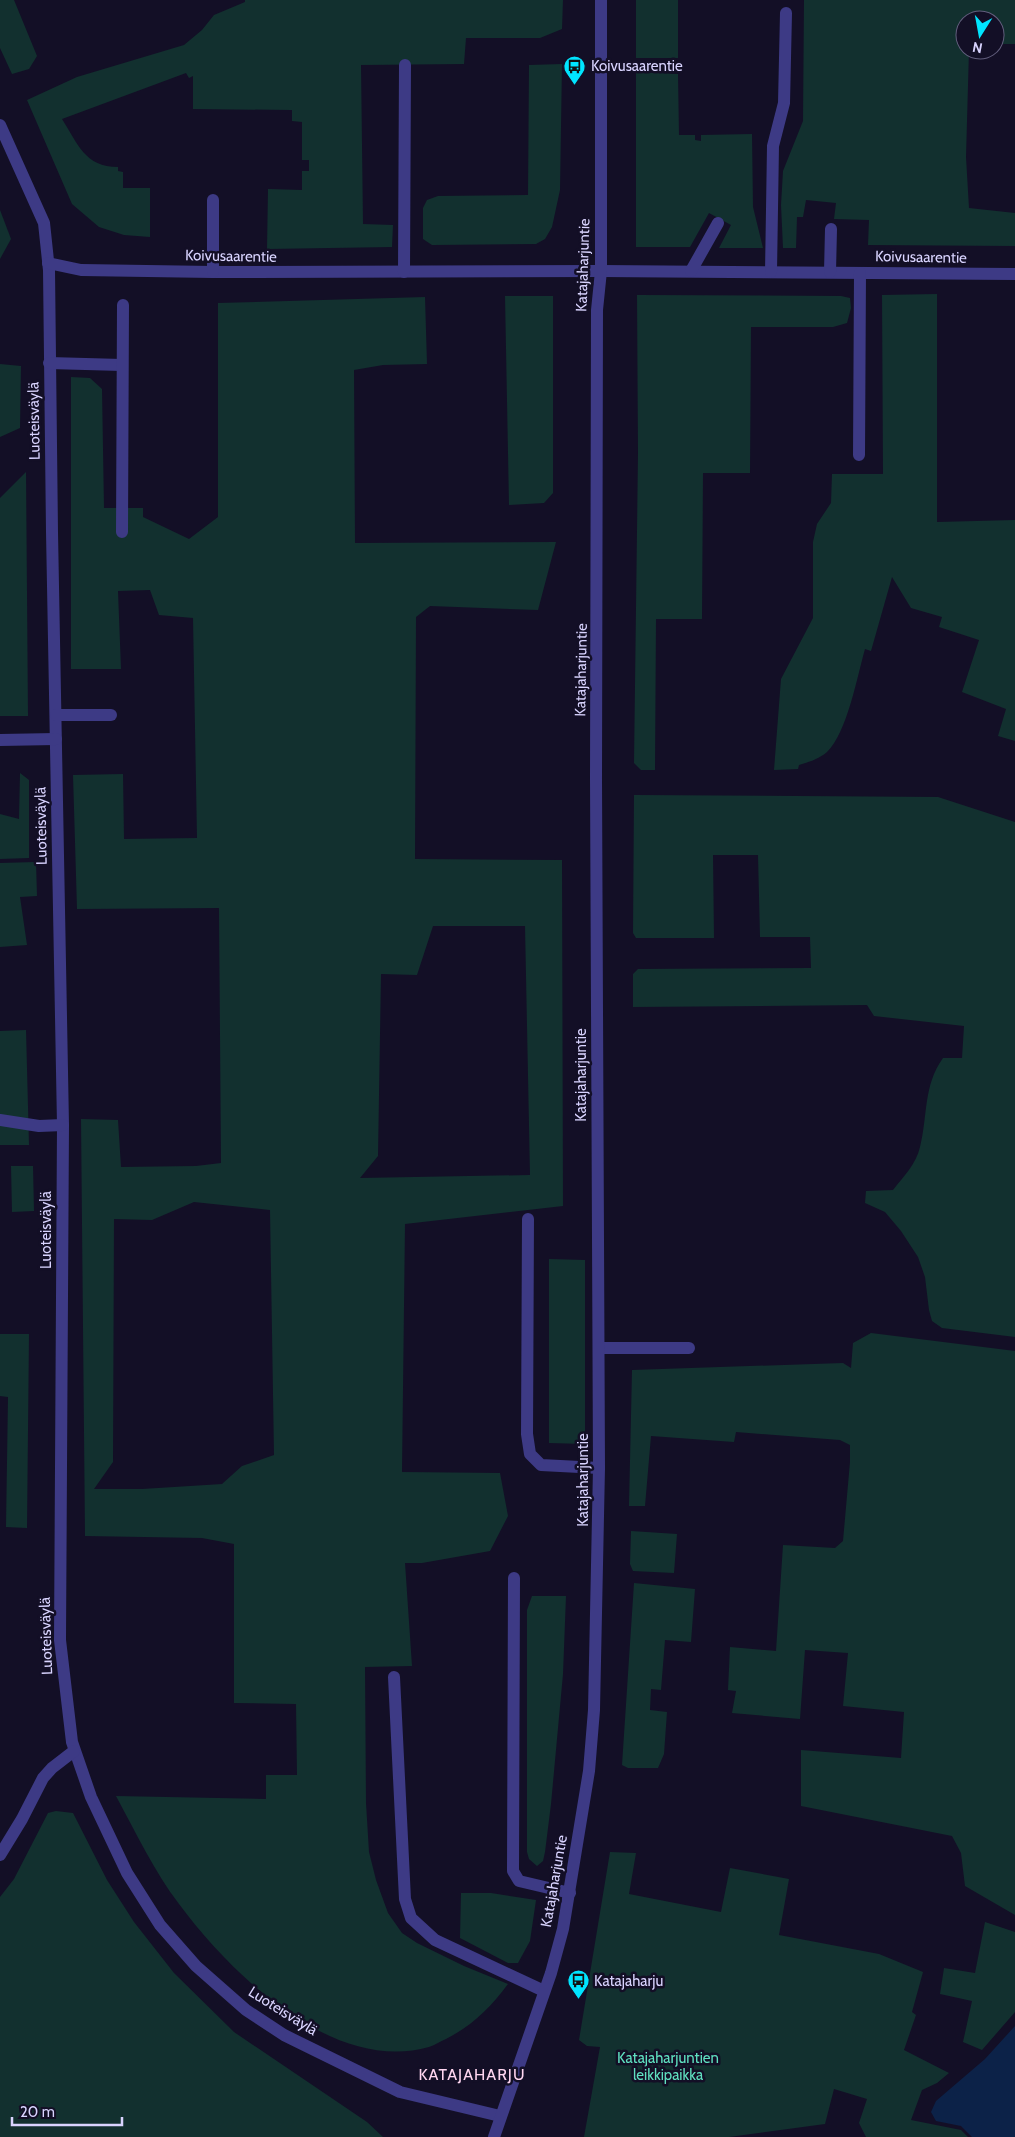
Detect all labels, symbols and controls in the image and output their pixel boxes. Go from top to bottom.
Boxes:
north arrow [955,10,1005,60]
text: N [971,38,984,58]
bus stop icon: Koivusaarentie [563,54,587,85]
place label: Koivusaarentie [591,57,683,75]
street label: Katajaharjuntie [572,218,594,312]
street label: Koivusaarentie [185,246,277,266]
street label: Koivusaarentie [875,247,967,267]
street label: Luoteisväylä [24,381,44,460]
street label: Katajaharjuntie [571,623,591,717]
street label: Luoteisväylä [31,786,51,865]
street label: Katajaharjuntie [572,1028,590,1122]
street label: Luoteisväylä [37,1190,55,1269]
street label: Katajaharjuntie [574,1433,592,1527]
street label: Luoteisväylä [36,1596,56,1675]
street label: Katajaharjuntie [537,1833,571,1929]
bus stop icon: Katajaharju [566,1969,590,2000]
place label: Katajaharju [594,1972,663,1990]
street label: Luoteisväylä [245,1983,322,2040]
park label: Katajaharjuntien leikkipaikka [617,2049,719,2084]
district label: KATAJAHARJU [419,2065,525,2084]
scale bar [12,2094,122,2126]
text: 20 m [20,2103,55,2121]

